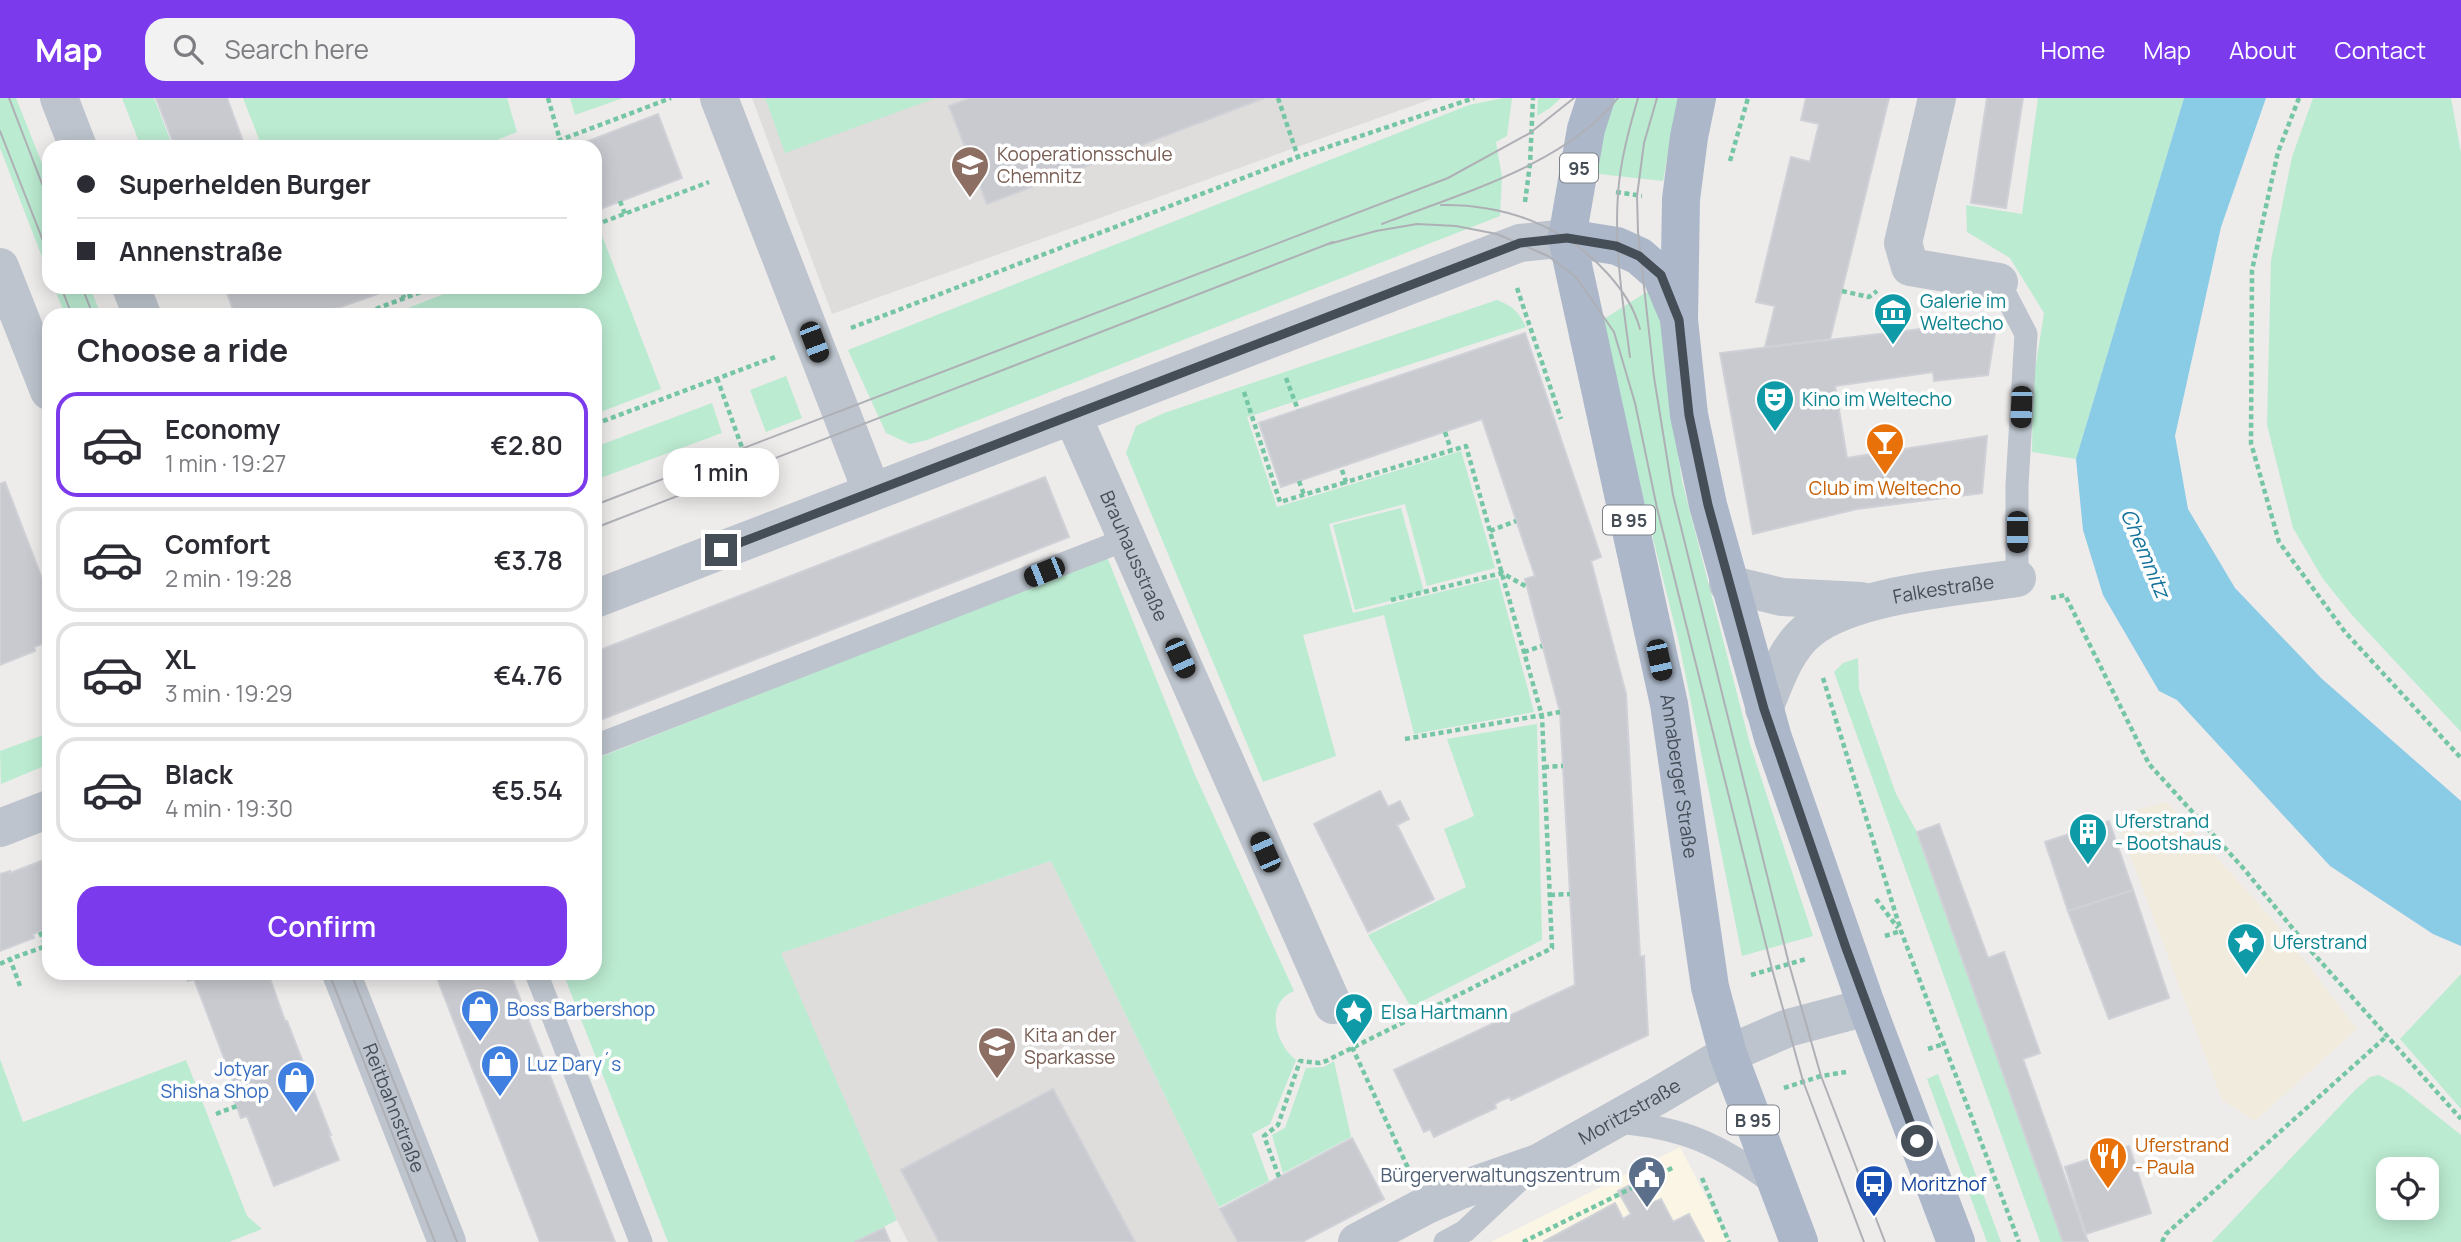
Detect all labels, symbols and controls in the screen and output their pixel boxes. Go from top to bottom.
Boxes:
search box [145,18,635,81]
text: Map [35,27,103,72]
icon: search [169,30,207,68]
text: Search here [225,31,369,67]
text: Home [2040,33,2105,66]
text: Map [2143,33,2191,66]
text: About [2229,33,2297,66]
text: Contact [2335,33,2426,66]
place label: Kooperationsschule Chemnitz [997,141,1173,189]
school or university icon: Kooperationsschule Chemnitz [949,144,991,199]
road number: 95 [1560,154,1598,182]
text: Superhelden Burger [119,166,371,202]
text: Annenstraße [119,233,283,269]
place label: Galerie im Weltecho [1920,288,2006,336]
museum icon: Galerie im Weltecho [1872,291,1914,346]
car [797,319,832,365]
text: Choose a ride [77,328,288,372]
theatre icon: Kino im Weltecho [1754,378,1796,433]
place label: Kino im Weltecho [1802,386,1952,412]
car [2010,386,2033,428]
text: Economy [165,411,280,447]
icon: car [81,413,144,476]
bar icon: Club im Weltecho [1864,421,1906,476]
text: €2.80 [490,427,563,463]
text: 1 min · 19:27 [165,447,286,479]
callout: 1 min [663,448,779,498]
text: 1 min [694,456,748,488]
place label: Club im Weltecho [1809,475,1961,501]
street label: Brauhausstraße [1094,486,1175,625]
water label: Chemnitz [2115,504,2178,604]
road number: B 95 [1603,506,1655,534]
car [2007,511,2028,553]
text: Comfort [165,526,271,562]
icon: car [81,528,144,591]
route end [705,534,737,566]
text: €3.78 [494,542,563,578]
car [1021,554,1068,590]
text: 2 min · 19:28 [165,562,292,594]
street label: Falkestraße [1890,568,1996,610]
car [1162,635,1199,681]
car [1645,637,1674,683]
text: XL [165,641,196,677]
icon: car [81,643,144,706]
text: €4.76 [494,657,563,693]
text: 3 min · 19:29 [165,677,293,709]
street label: Annaberger Straße [1654,691,1704,860]
text: Black [165,756,233,792]
icon: car [81,758,144,821]
text: €5.54 [492,772,563,808]
text: 4 min · 19:30 [165,792,293,824]
place label: Uferstrand - Bootshaus [2115,808,2222,856]
building icon: Uferstrand - Bootshaus [2067,811,2109,866]
car [1247,829,1284,875]
button: Confirm [77,886,567,966]
place icon: Uferstrand [2225,921,2267,976]
place label: Uferstrand [2273,929,2367,955]
shop icon: Boss Barbershop [459,988,501,1043]
place icon: Elsa Hartmann [1333,991,1375,1046]
place label: Boss Barbershop [507,996,655,1022]
place label: Elsa Hartmann [1381,999,1508,1025]
place label: Kita an der Sparkasse [1024,1022,1117,1070]
school or university icon: Kita an der Sparkasse [976,1025,1018,1080]
street label: Reitbahnstraße [357,1040,431,1176]
shop icon: Luz Dary´s [479,1043,521,1098]
place label: Luz Dary´s [527,1051,621,1077]
place label: Jotyar Shisha Shop [160,1056,269,1104]
shop icon: Jotyar Shisha Shop [275,1059,317,1114]
street label: Moritzstraße [1574,1072,1685,1151]
road number: B 95 [1727,1105,1779,1134]
route start [1901,1125,1933,1157]
place label: Uferstrand - Paula [2135,1132,2229,1180]
restaurant icon: Uferstrand - Paula [2087,1135,2129,1190]
public building icon: Bürgerverwaltungszentrum [1626,1154,1668,1209]
map controls [2376,1157,2439,1220]
button: locate [2376,1157,2439,1220]
place label: Bürgerverwaltungszentrum [1380,1162,1620,1188]
bus stop icon: Moritzhof [1853,1163,1895,1218]
place label: Moritzhof [1901,1171,1987,1197]

